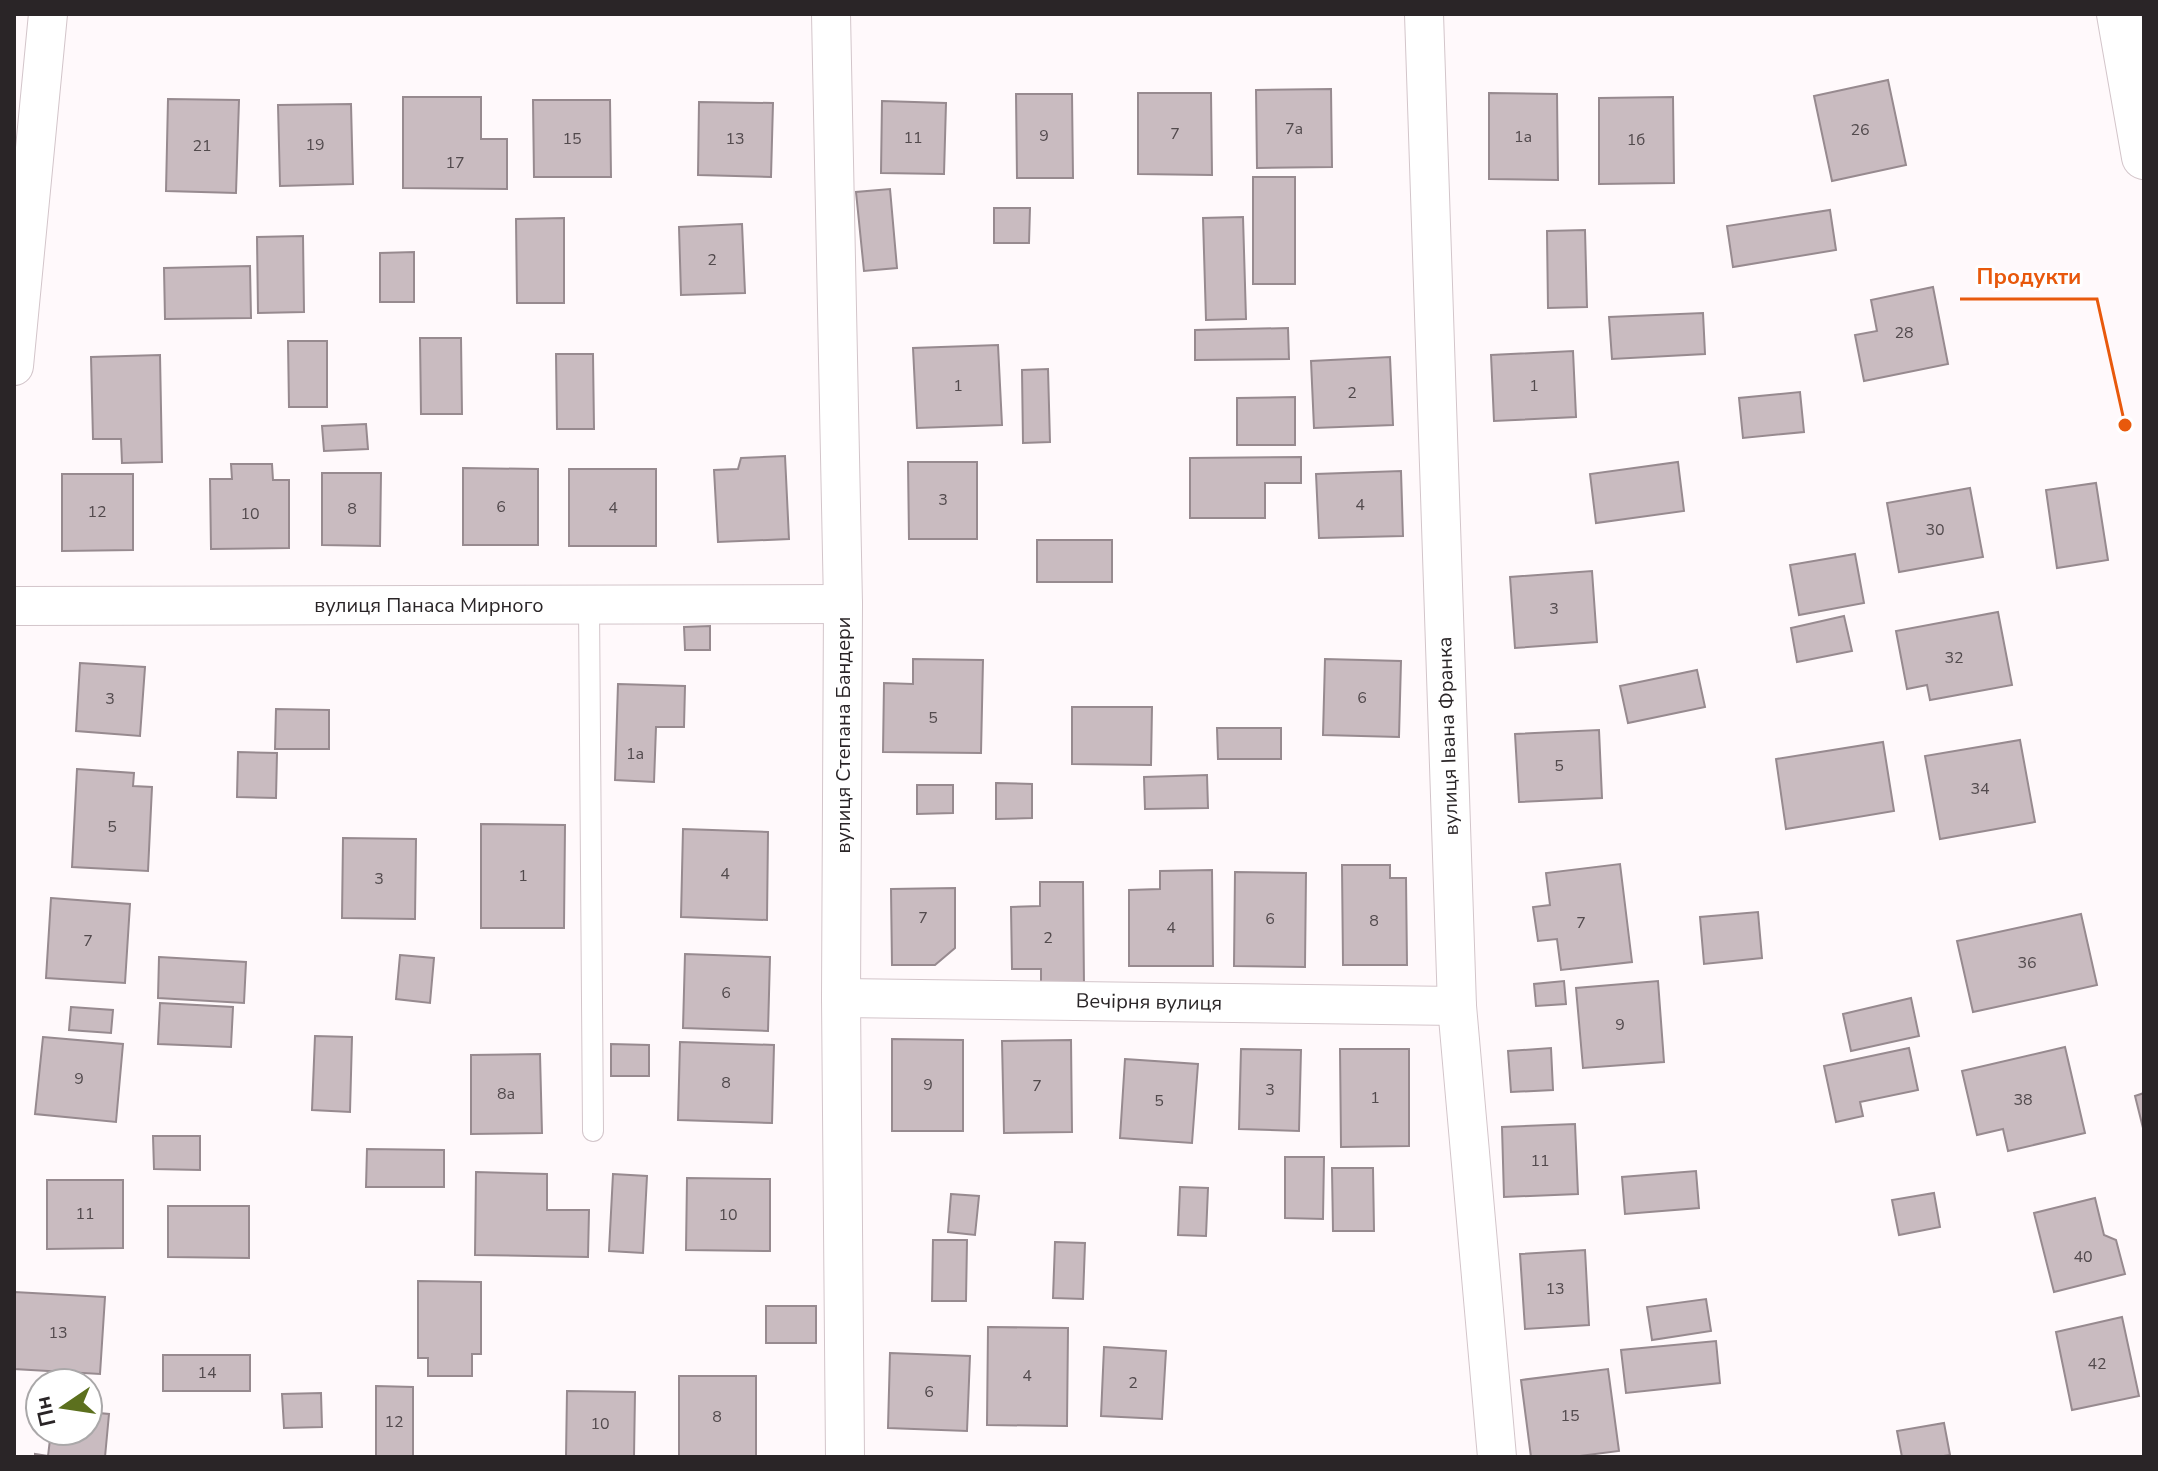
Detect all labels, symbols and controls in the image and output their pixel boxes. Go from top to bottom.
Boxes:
house number: 7а [1285,118,1303,140]
house number: 26 [1850,119,1870,141]
house number: 7 [1170,123,1180,145]
house number: 9 [1039,125,1049,147]
house number: 1а [1514,126,1532,148]
house number: 11 [903,127,923,149]
house number: 15 [562,128,582,150]
house number: 13 [725,128,745,150]
house number: 1б [1627,129,1645,151]
house number: 19 [305,134,325,156]
house number: 21 [192,135,212,157]
house number: 17 [445,152,465,174]
house number: 2 [707,249,717,271]
callout: Продукти [1960,253,2097,299]
text: Продукти [1977,262,2081,292]
house number: 28 [1894,322,1914,344]
house number: 1 [953,375,963,397]
house number: 1 [1529,375,1539,397]
house number: 2 [1347,382,1357,404]
house number: 3 [938,489,948,511]
house number: 4 [1355,494,1365,516]
house number: 6 [496,496,506,518]
house number: 4 [608,497,618,519]
house number: 8 [347,498,357,520]
house number: 12 [87,501,107,523]
house number: 10 [240,503,260,525]
house number: 30 [1925,519,1945,541]
street label: вулиця Панаса Мирного [314,592,544,619]
house number: 3 [1549,598,1559,620]
street label: вулиця Степана Бандери [830,616,857,854]
street label: вулиця Івана Франка [1431,636,1465,836]
house number: 32 [1944,647,1964,669]
house number: 6 [1357,687,1367,709]
house number: 3 [105,688,115,710]
house number: 5 [928,707,938,729]
house number: 1а [626,743,644,765]
house number: 5 [1554,755,1564,777]
house number: 34 [1970,778,1990,800]
house number: 5 [107,816,117,838]
house number: 4 [720,863,730,885]
house number: 1 [518,865,528,887]
house number: 3 [374,868,384,890]
house number: 7 [918,907,928,929]
house number: 6 [1265,908,1275,930]
house number: 8 [1369,910,1379,932]
house number: 7 [1576,912,1586,934]
house number: 4 [1166,917,1176,939]
house number: 2 [1043,927,1053,949]
house number: 7 [83,930,93,952]
house number: 36 [2017,952,2037,974]
house number: 6 [721,982,731,1004]
street label: Вечірня вулиця [1076,987,1222,1017]
house number: 9 [1615,1014,1625,1036]
house number: 9 [74,1068,84,1090]
house number: 8 [721,1072,731,1094]
house number: 9 [923,1074,933,1096]
house number: 7 [1032,1075,1042,1097]
house number: 3 [1265,1079,1275,1101]
house number: 8а [497,1083,515,1105]
house number: 1 [1370,1087,1380,1109]
house number: 38 [2013,1089,2033,1111]
house number: 5 [1154,1090,1164,1112]
house number: 11 [1530,1150,1550,1172]
house number: 11 [75,1203,95,1225]
house number: 10 [718,1204,738,1226]
house number: 40 [2073,1246,2093,1268]
house number: 13 [1545,1278,1565,1300]
house number: 13 [48,1322,68,1344]
house number: 42 [2087,1353,2107,1375]
house number: 14 [197,1362,217,1384]
house number: 4 [1022,1365,1032,1387]
north arrow [24,1367,104,1447]
house number: 2 [1128,1372,1138,1394]
house number: 6 [924,1381,934,1403]
text: Пн [27,1393,64,1429]
house number: 15 [1560,1405,1580,1427]
house number: 8 [712,1406,722,1428]
house number: 12 [384,1411,404,1433]
house number: 10 [590,1413,610,1435]

